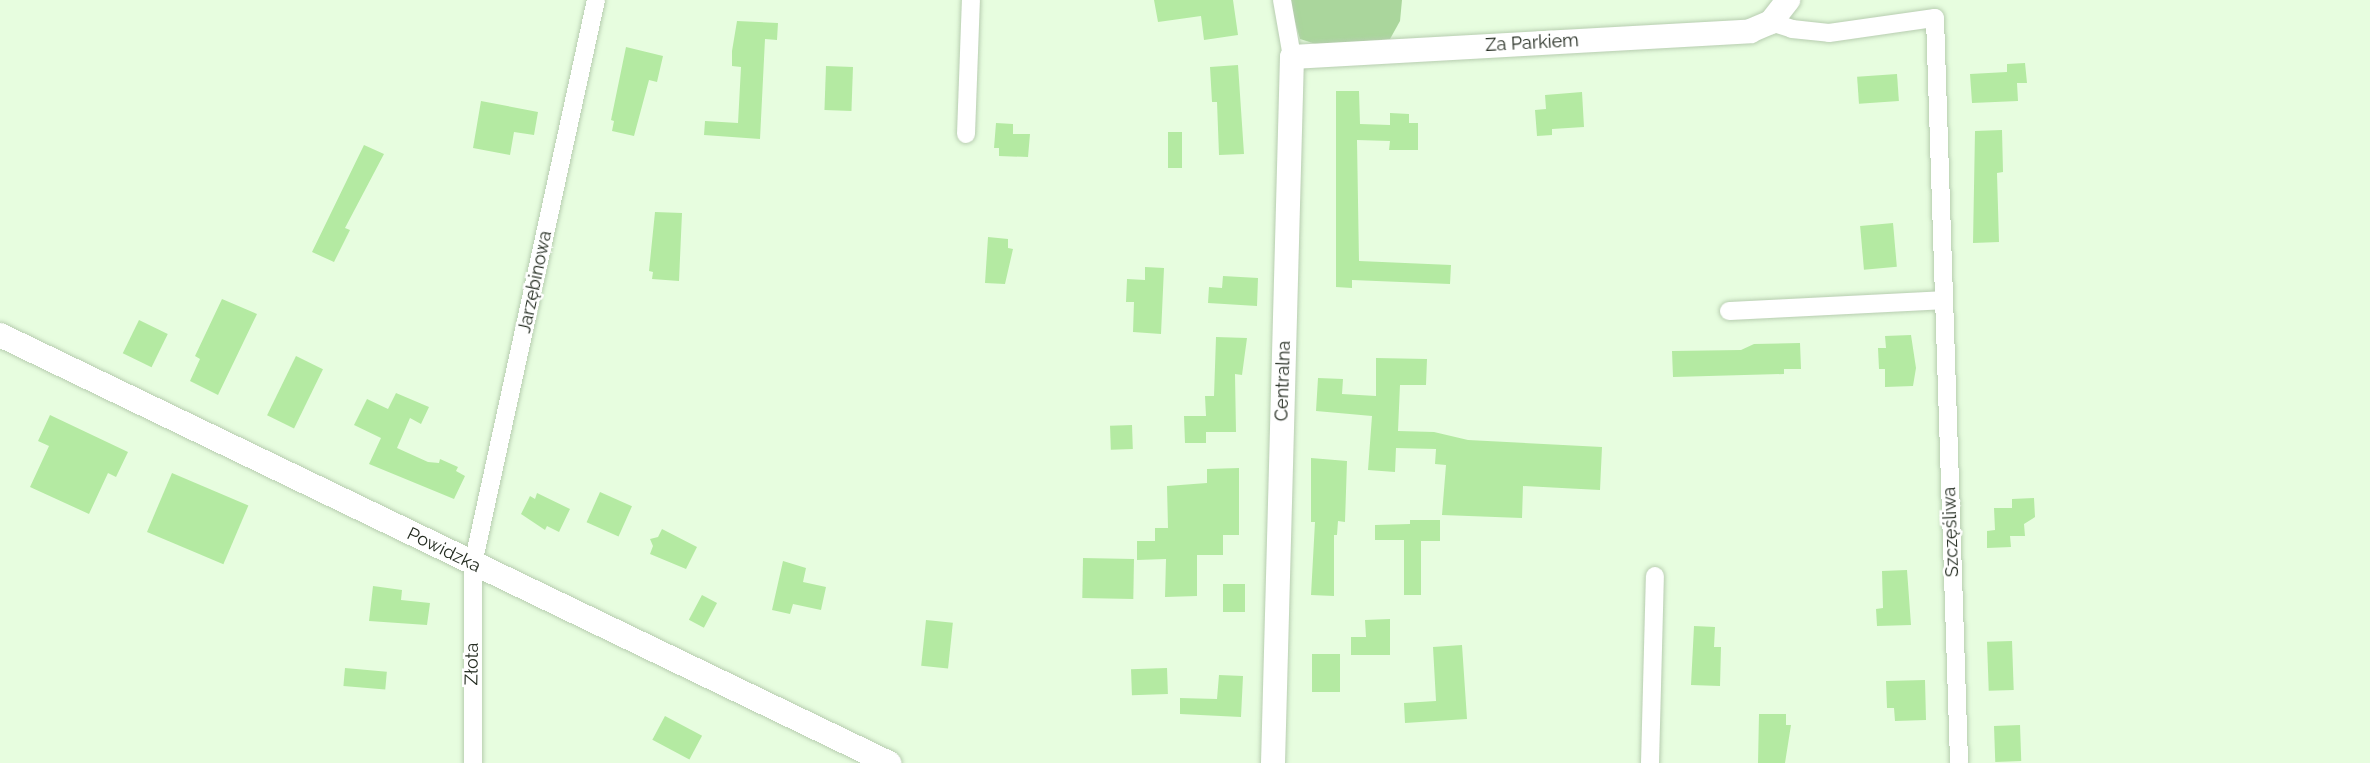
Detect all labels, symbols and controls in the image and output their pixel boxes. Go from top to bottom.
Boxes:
street label: Za Parkiem [1485,30,1579,56]
street label: Jarzębinowa [514,229,556,335]
street label: Centralna [1271,340,1295,422]
street label: Szczęśliwa [1939,486,1963,578]
street label: Powidzka [404,523,484,577]
street label: Złota [461,642,483,686]

